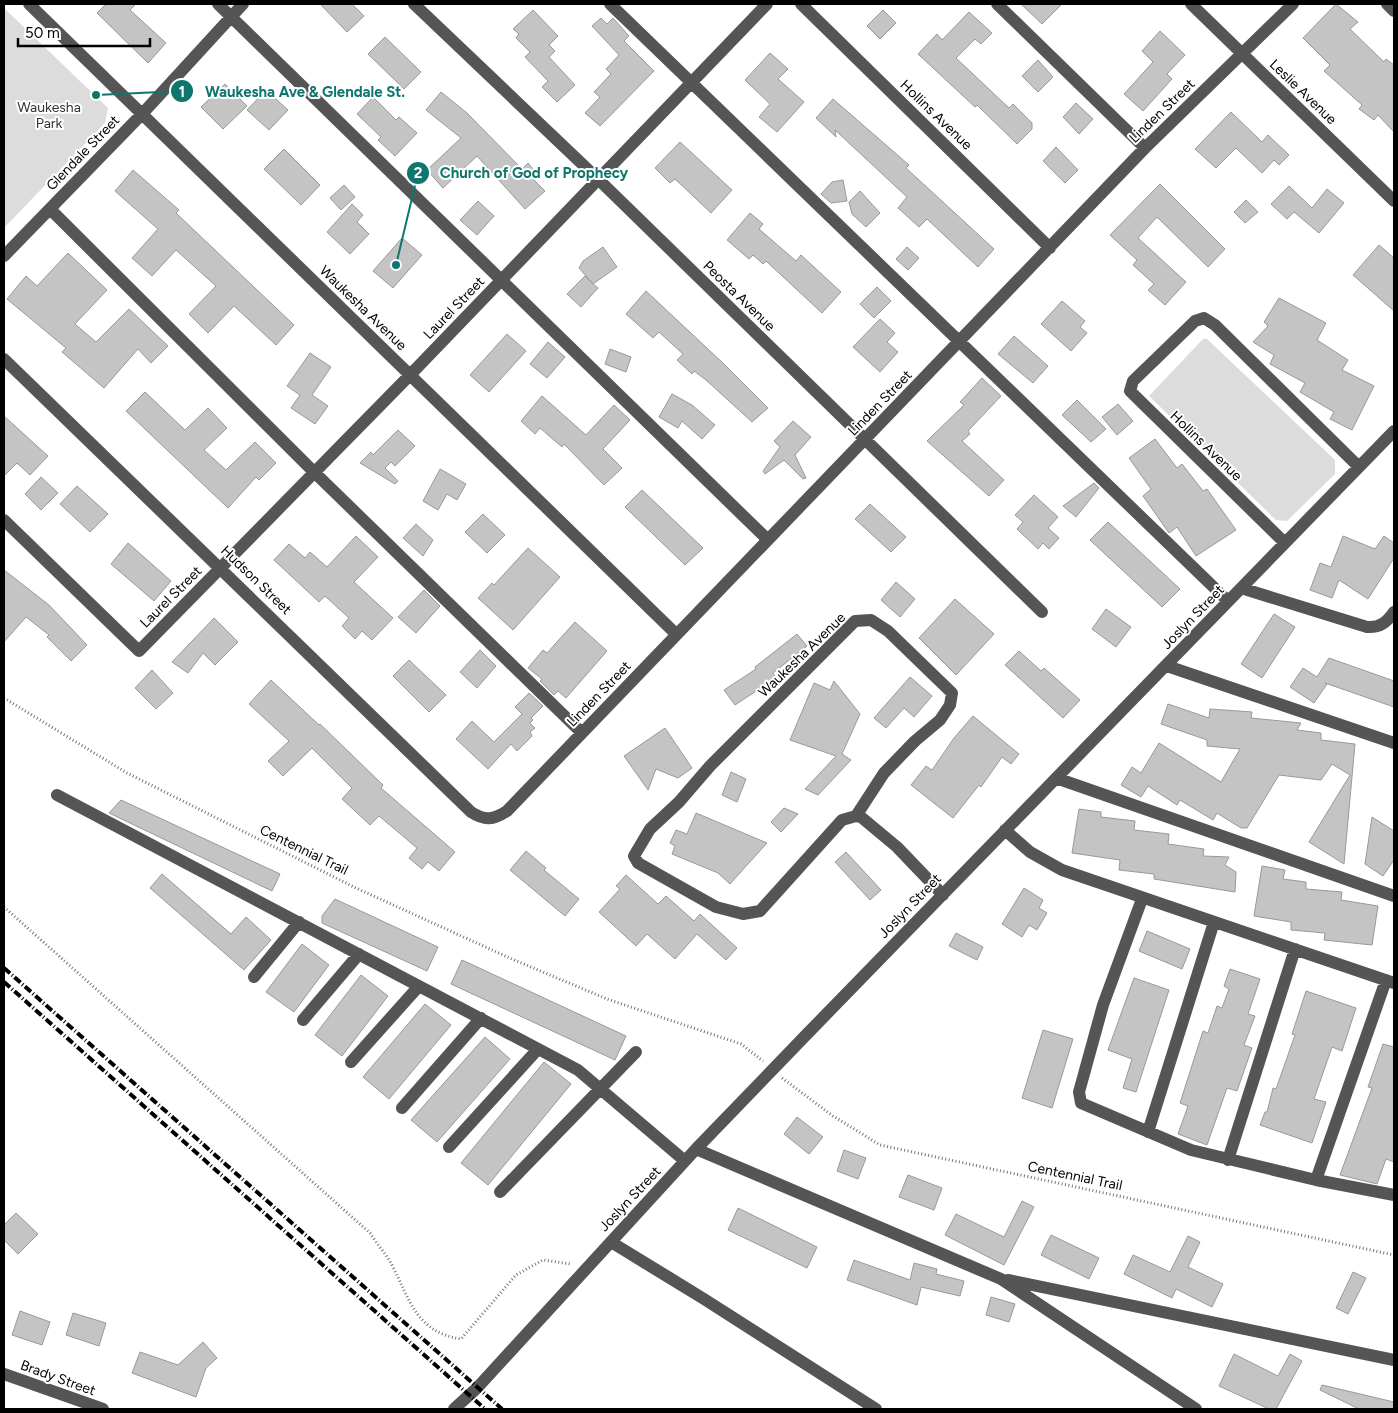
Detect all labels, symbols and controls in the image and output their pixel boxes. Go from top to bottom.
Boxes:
scale bar [18,15,150,47]
text: 50 m [25,24,60,42]
street label: Leslie Avenue [1266,56,1340,128]
street label: Linden Street [1126,75,1198,147]
callout: Waukesha Ave & Glendale St. [170,76,415,106]
street label: Hollins Avenue [897,77,976,154]
text: 1 [179,83,185,101]
text: Waukesha Ave & Glendale St. [205,83,405,101]
park label: Waukesha Park [17,99,81,132]
street label: Glendale Street [43,112,123,194]
callout: Church of God of Prophecy [405,158,639,188]
text: 2 [414,164,423,182]
text: Church of God of Prophecy [440,164,629,182]
street label: Peosta Avenue [699,257,779,335]
street label: Waukesha Avenue [316,262,410,354]
street label: Laurel Street [420,273,488,343]
street label: Linden Street [844,367,916,439]
street label: Hollins Avenue [1167,408,1246,485]
street label: Hudson Street [217,542,295,618]
street label: Laurel Street [137,563,205,631]
street label: Joslyn Street [1158,581,1228,653]
street label: Waukesha Avenue [755,609,849,701]
street label: Linden Street [563,658,635,730]
street label: Centennial Trail [257,821,351,879]
street label: Joslyn Street [875,870,945,942]
street label: Centennial Trail [1026,1158,1124,1194]
street label: Joslyn Street [596,1163,664,1235]
street label: Brady Street [18,1357,98,1399]

